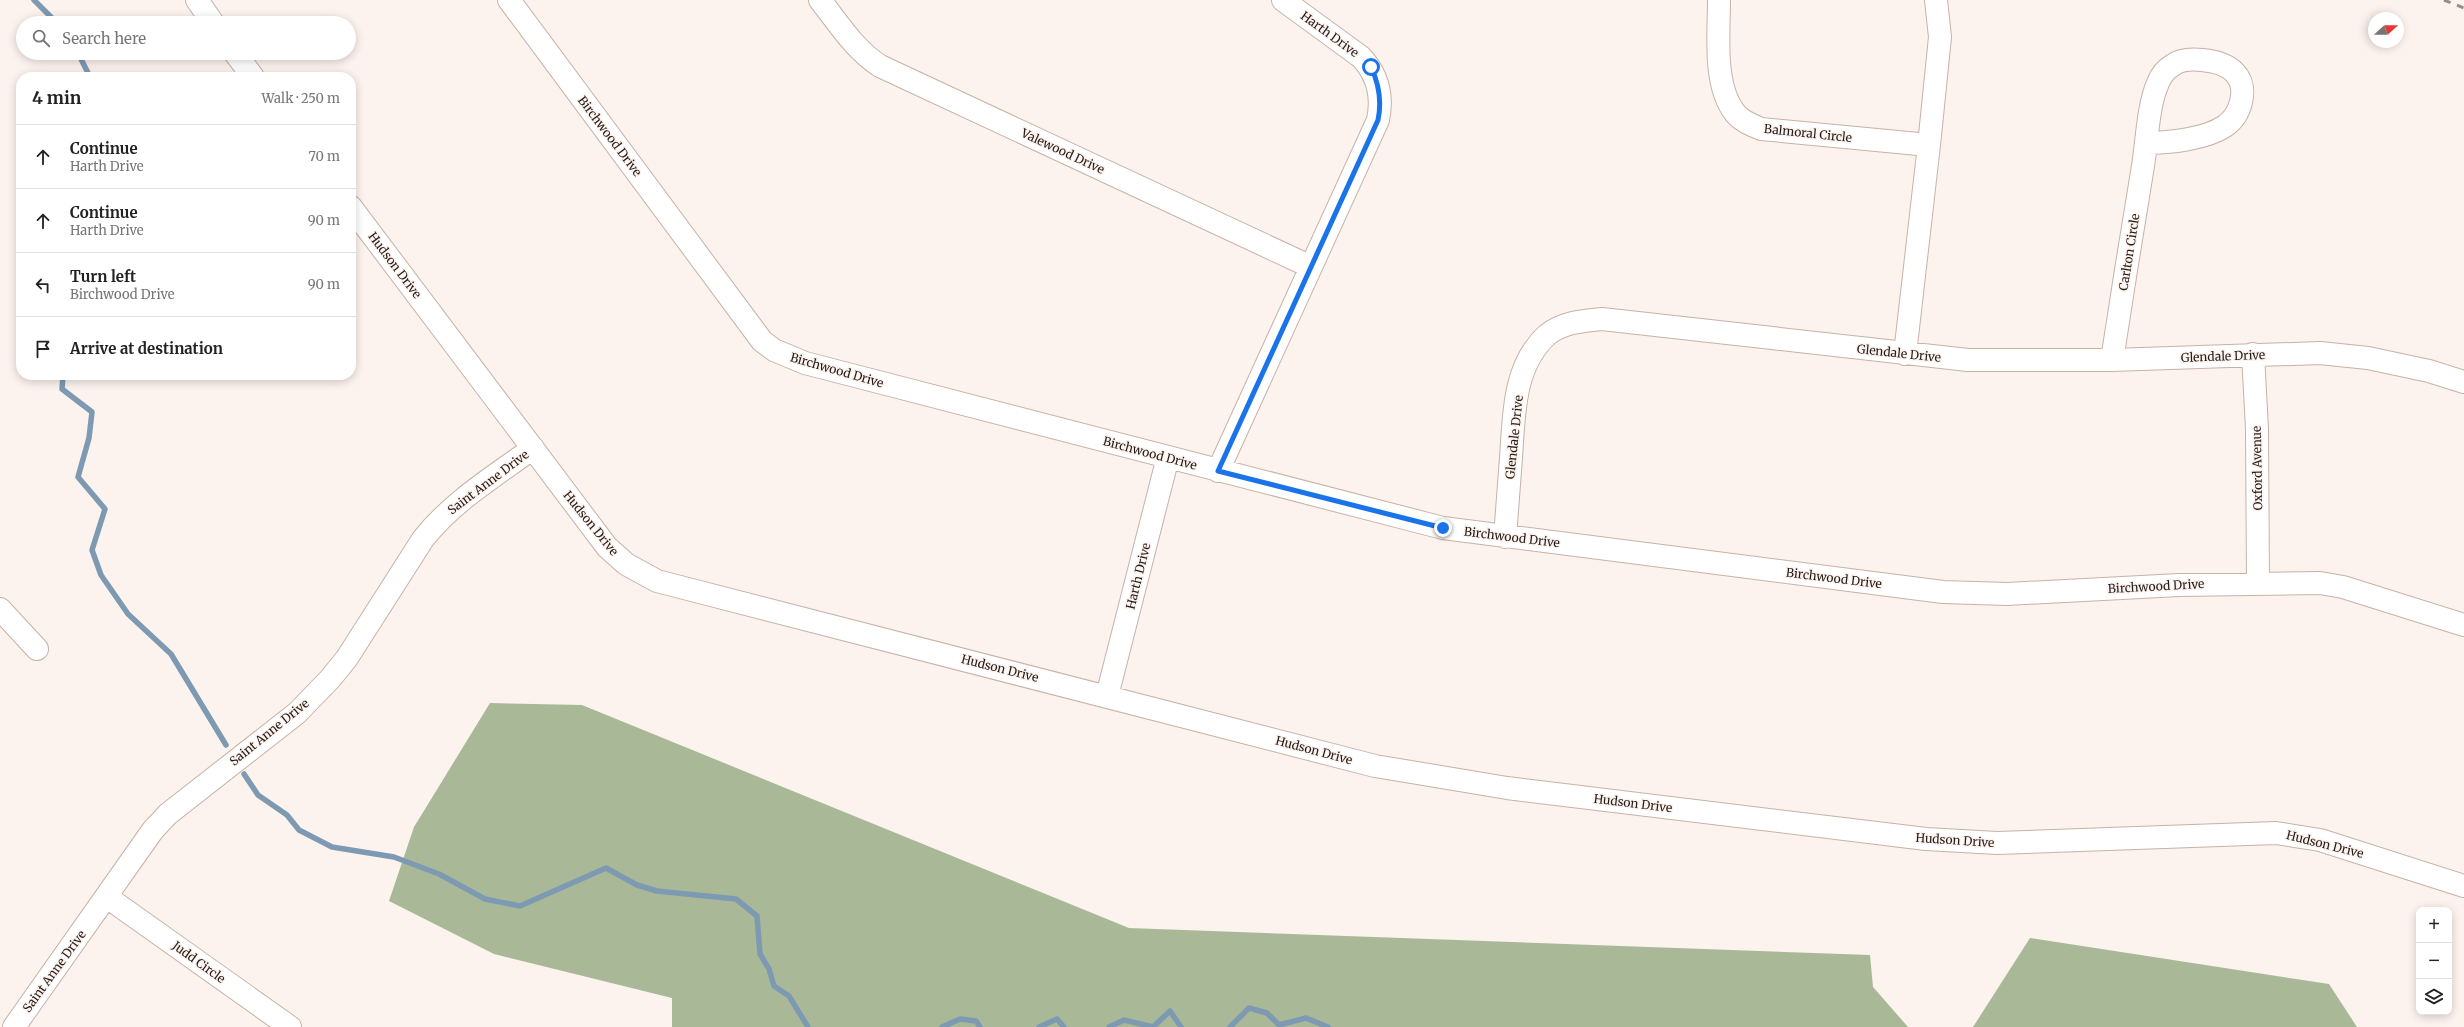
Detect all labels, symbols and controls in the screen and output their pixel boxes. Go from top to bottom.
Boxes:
street label: Harth Drive [1298,8,1362,60]
north arrow [2368,12,2404,48]
search box [16,16,356,60]
icon: search [30,27,52,49]
text: Search here [62,29,146,48]
route start [1362,58,1380,76]
text: 4 min [32,87,81,109]
text: Walk · 250 m [262,90,340,107]
street label: Birchwood Drive [575,93,645,179]
street label: Balmoral Circle [1763,121,1853,145]
street label: Valewood Drive [1018,125,1107,177]
text: Continue [70,139,138,158]
icon: ahead [32,146,54,168]
text: 70 m [309,148,340,165]
text: Harth Drive [70,158,144,175]
text: Continue [70,203,138,222]
icon: ahead [32,210,54,232]
text: 90 m [308,212,340,229]
street label: Carlton Circle [2116,212,2142,292]
text: Harth Drive [70,222,144,239]
street label: Hudson Drive [365,229,425,301]
text: Turn left [70,267,136,286]
icon: left [32,274,54,296]
text: 90 m [308,276,340,293]
text: Birchwood Drive [70,286,175,303]
icon: arrive [32,338,54,360]
text: Arrive at destination [70,339,223,358]
street label: Glendale Drive [1856,341,1942,365]
street label: Glendale Drive [2181,347,2265,365]
street label: Birchwood Drive [789,349,885,391]
street label: Glendale Drive [1502,394,1526,480]
street label: Oxford Avenue [2249,426,2265,510]
street label: Birchwood Drive [1101,433,1199,473]
street label: Saint Anne Drive [444,447,532,517]
street label: Hudson Drive [560,488,622,558]
route end [1434,519,1452,537]
street label: Birchwood Drive [1463,524,1561,550]
street label: Harth Drive [1123,541,1153,611]
street label: Birchwood Drive [1785,565,1883,591]
street label: Birchwood Drive [2107,576,2205,596]
street label: Hudson Drive [960,651,1040,685]
street label: Saint Anne Drive [226,695,312,769]
street label: Hudson Drive [1274,733,1354,767]
street label: Hudson Drive [1593,791,1673,815]
street label: Hudson Drive [2285,827,2365,861]
street label: Hudson Drive [1915,830,1995,850]
map controls [2416,907,2452,1015]
button: + [2416,907,2452,943]
street label: Saint Anne Drive [19,927,89,1015]
street label: Judd Circle [169,937,228,986]
button: − [2416,943,2452,979]
button: layers [2416,979,2452,1015]

